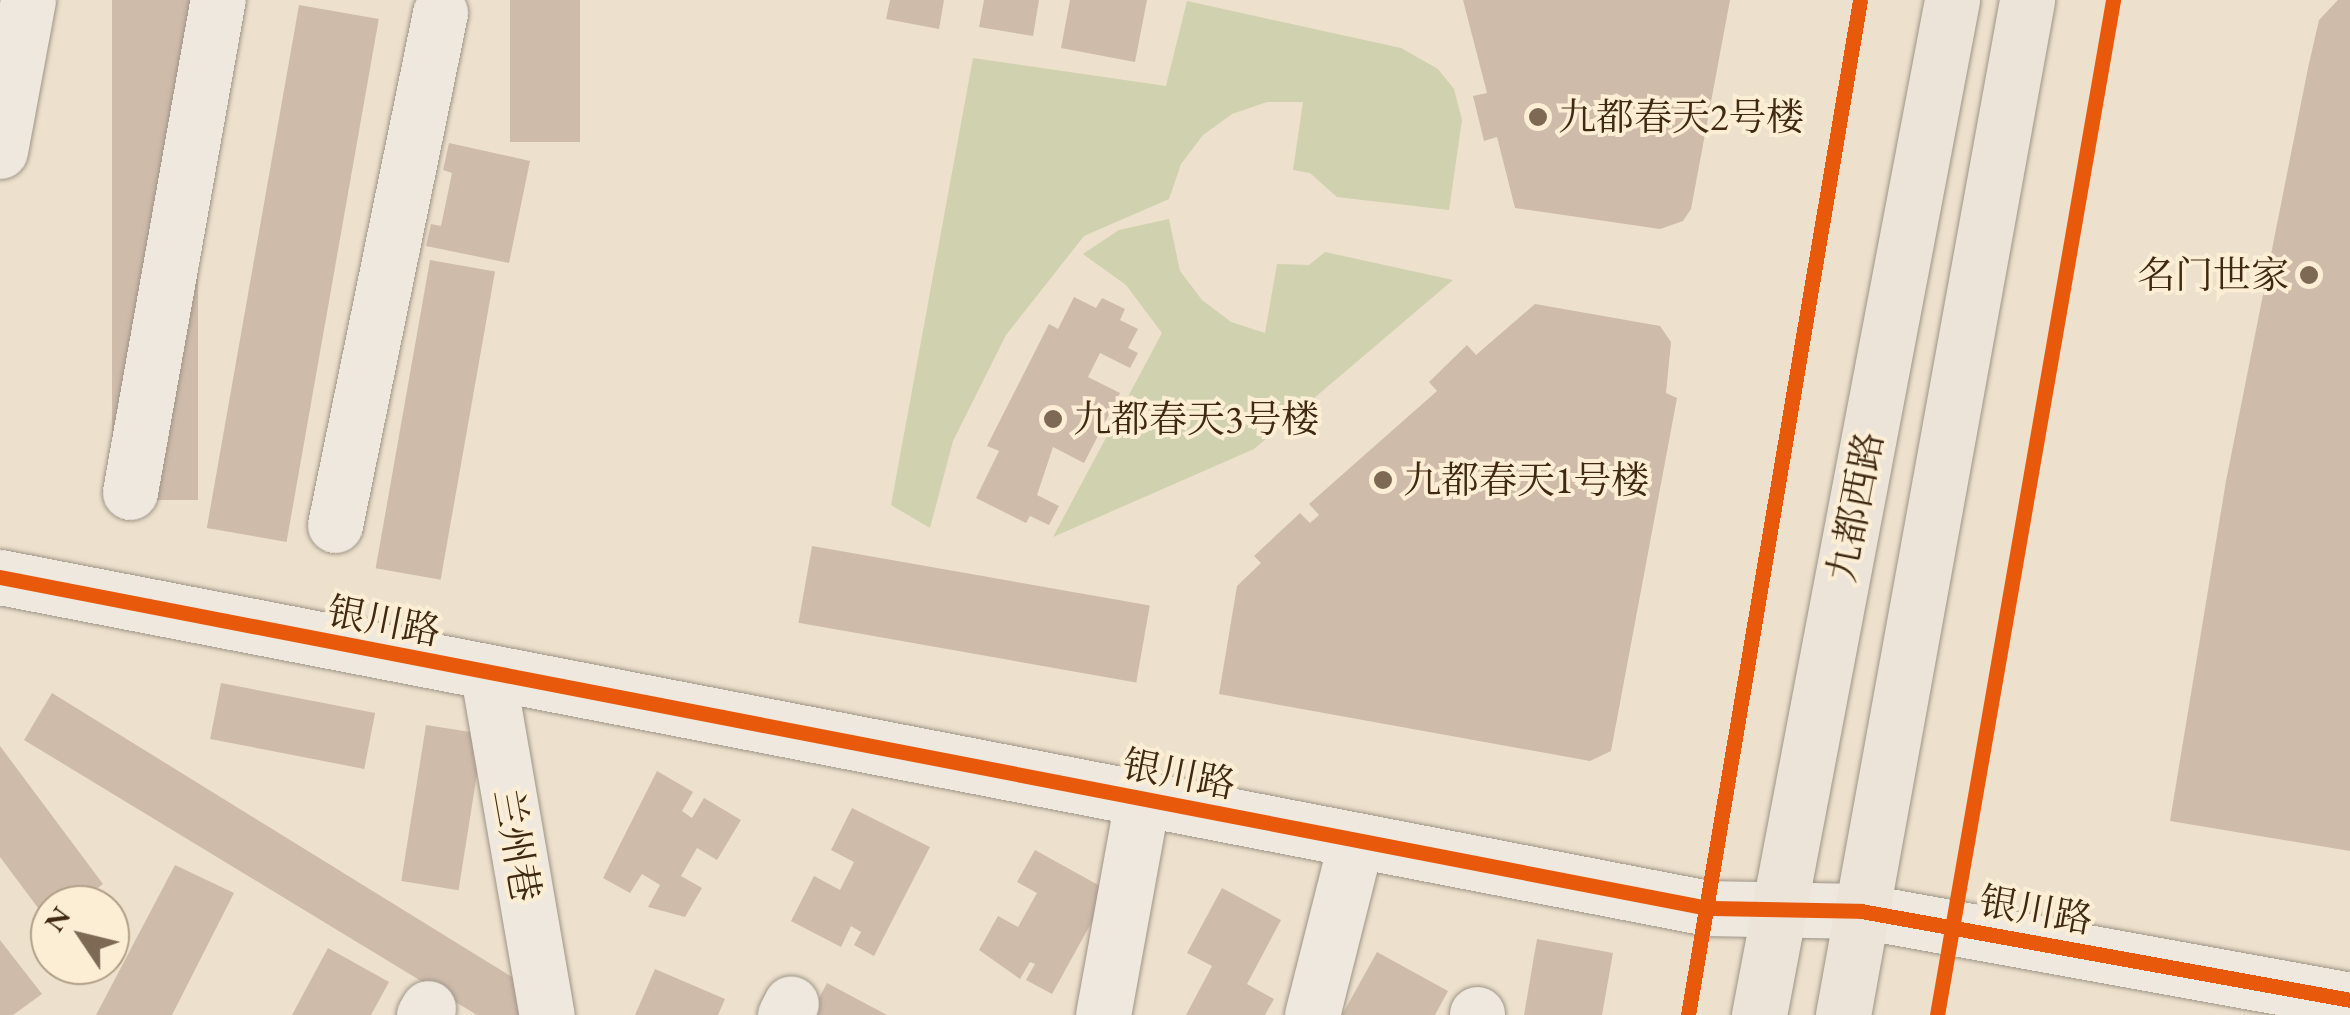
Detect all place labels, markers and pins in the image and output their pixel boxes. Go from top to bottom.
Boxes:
place label: 九都春天2号楼 [1558,94,1804,140]
marker: 九都春天2号楼 [1527,106,1549,128]
place label: 名门世家 [2137,252,2289,298]
marker: 名门世家 [2298,264,2320,286]
place label: 九都春天3号楼 [1073,396,1319,442]
marker: 九都春天3号楼 [1042,408,1064,430]
place label: 九都春天1号楼 [1403,457,1649,503]
marker: 九都春天1号楼 [1372,469,1394,491]

